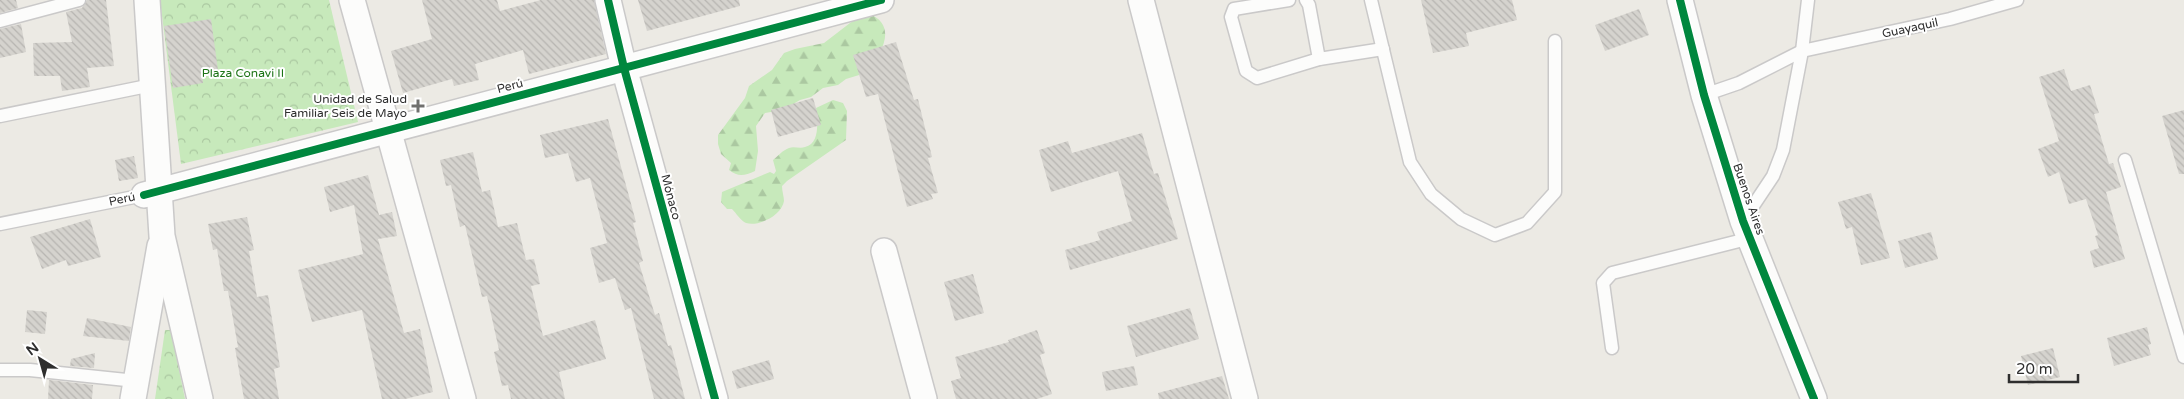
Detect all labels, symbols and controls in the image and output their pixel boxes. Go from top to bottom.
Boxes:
street label: Guayaquil [1881,15,1939,41]
park label: Plaza Conavi II [202,66,284,80]
street label: Perú [495,76,525,96]
place label: Unidad de Salud Familiar Seis de Mayo [284,92,407,120]
marker: Unidad de Salud Familiar Seis de Mayo [411,99,425,113]
street label: Buenos Aires [1730,161,1768,237]
street label: Mónaco [658,173,684,221]
street label: Perú [108,189,136,209]
north arrow [15,334,65,384]
text: N [23,339,42,359]
scale bar [2009,352,2078,384]
text: 20 m [2016,360,2053,378]

